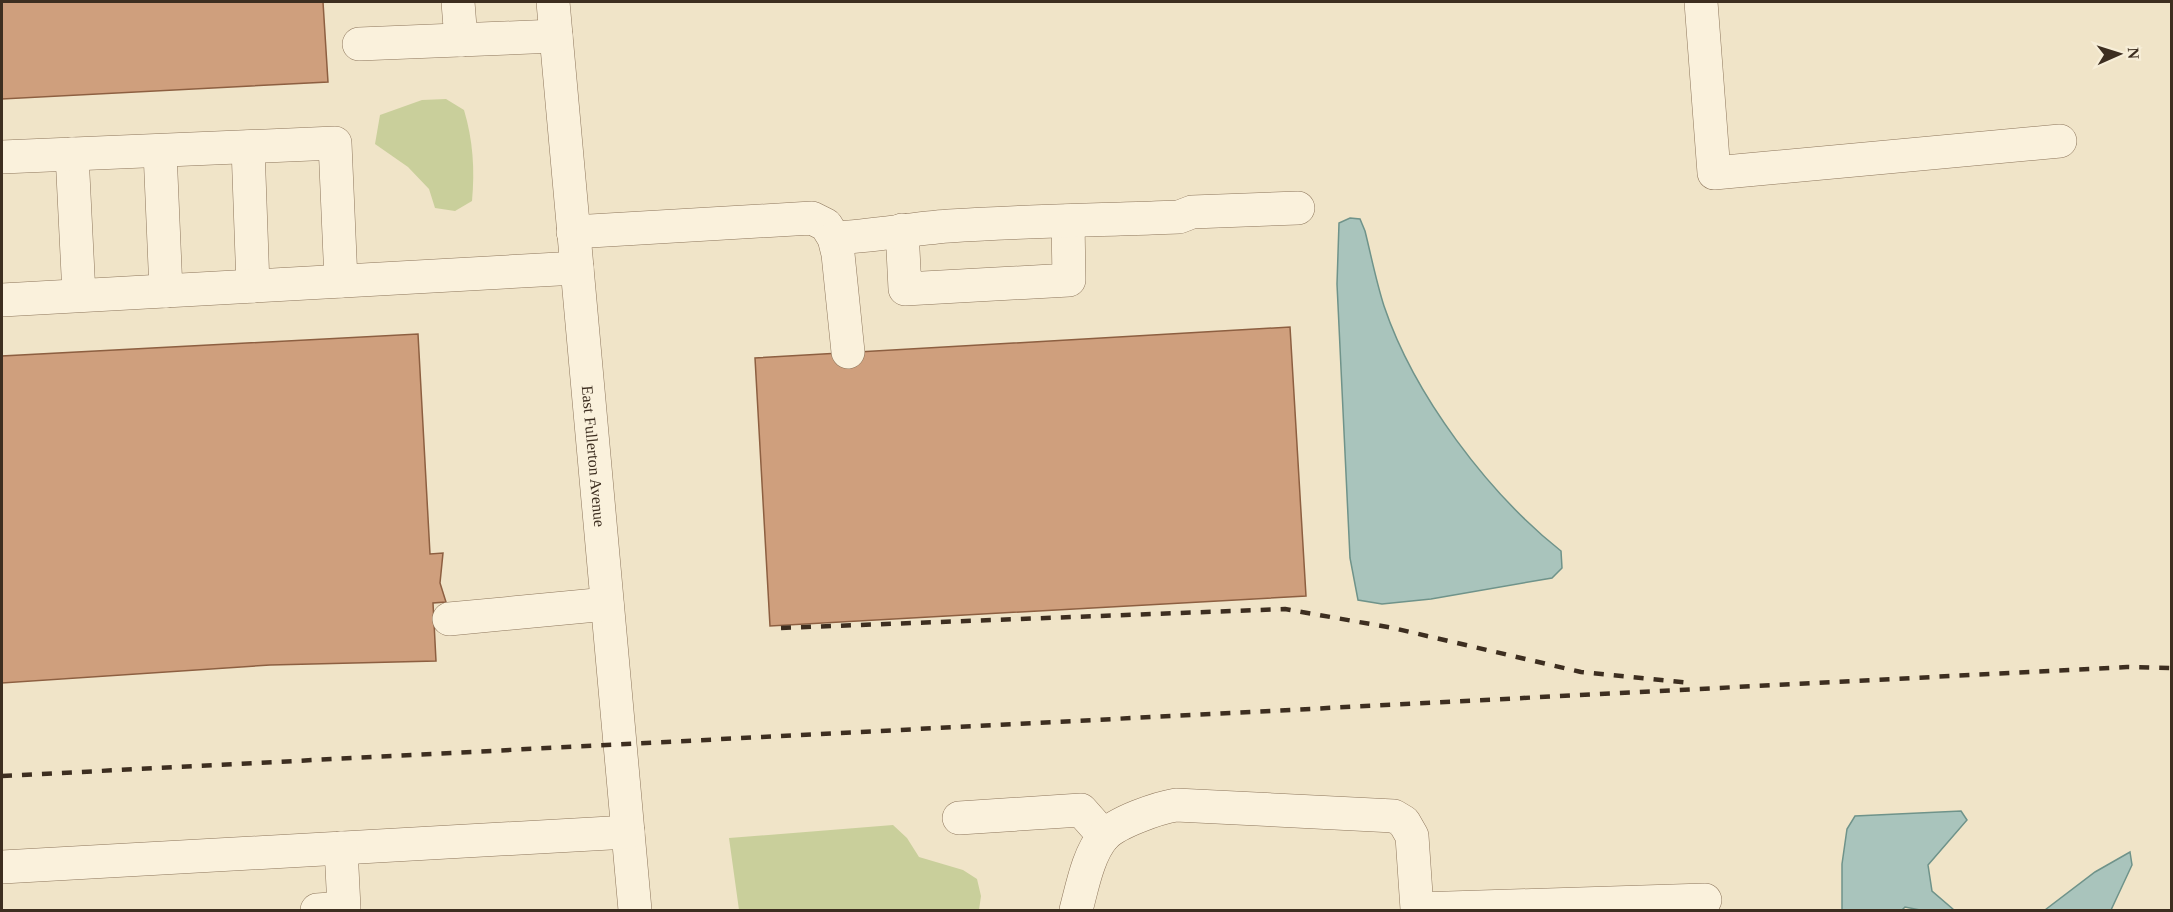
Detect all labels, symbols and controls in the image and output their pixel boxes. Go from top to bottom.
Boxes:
north arrow [2089,24,2149,84]
text: N [2125,47,2142,60]
street label: East Fullerton Avenue [579,385,609,528]

